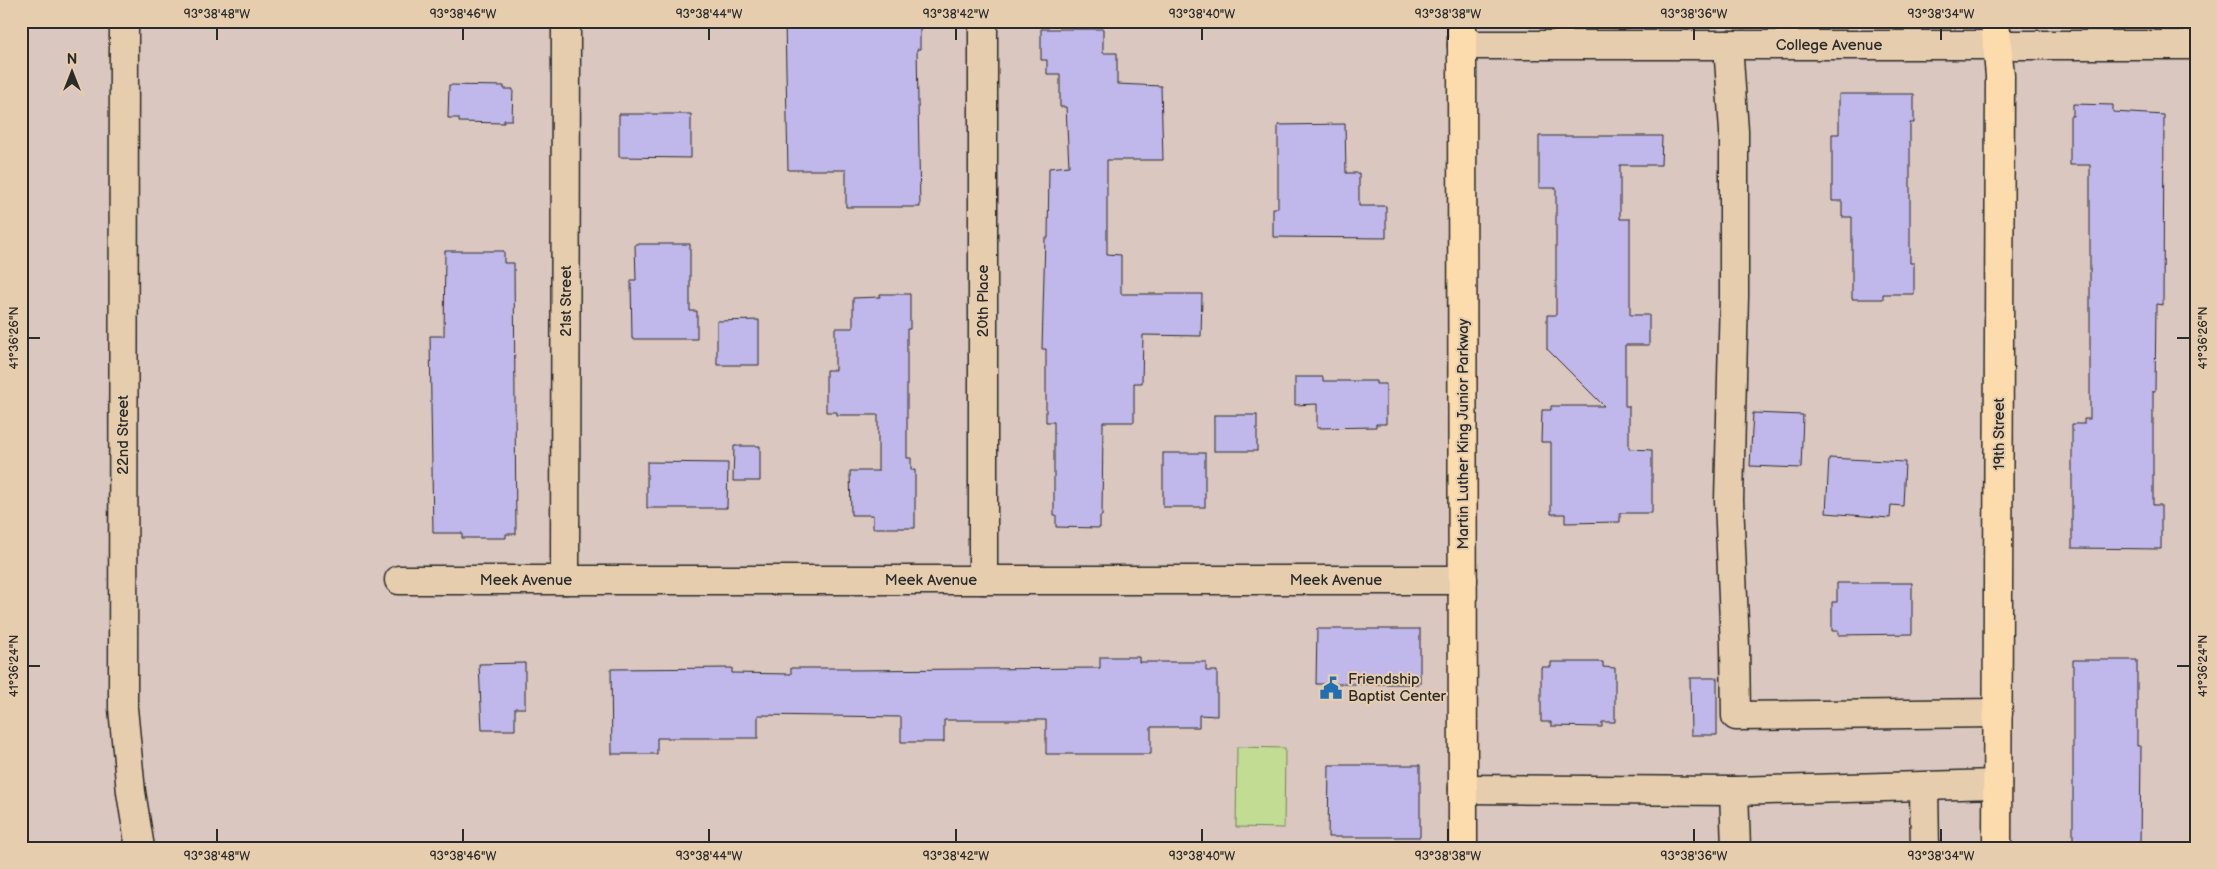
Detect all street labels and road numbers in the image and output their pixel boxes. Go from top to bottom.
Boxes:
street label: College Avenue [1776,36,1882,55]
street label: 21st Street [557,265,576,337]
street label: 20th Place [974,265,993,337]
street label: Martin Luther King Junior Parkway [1454,318,1473,549]
street label: 22nd Street [114,395,133,475]
street label: 19th Street [1990,397,2009,470]
street label: Meek Avenue [480,571,572,590]
street label: Meek Avenue [885,571,977,590]
street label: Meek Avenue [1290,571,1382,590]

